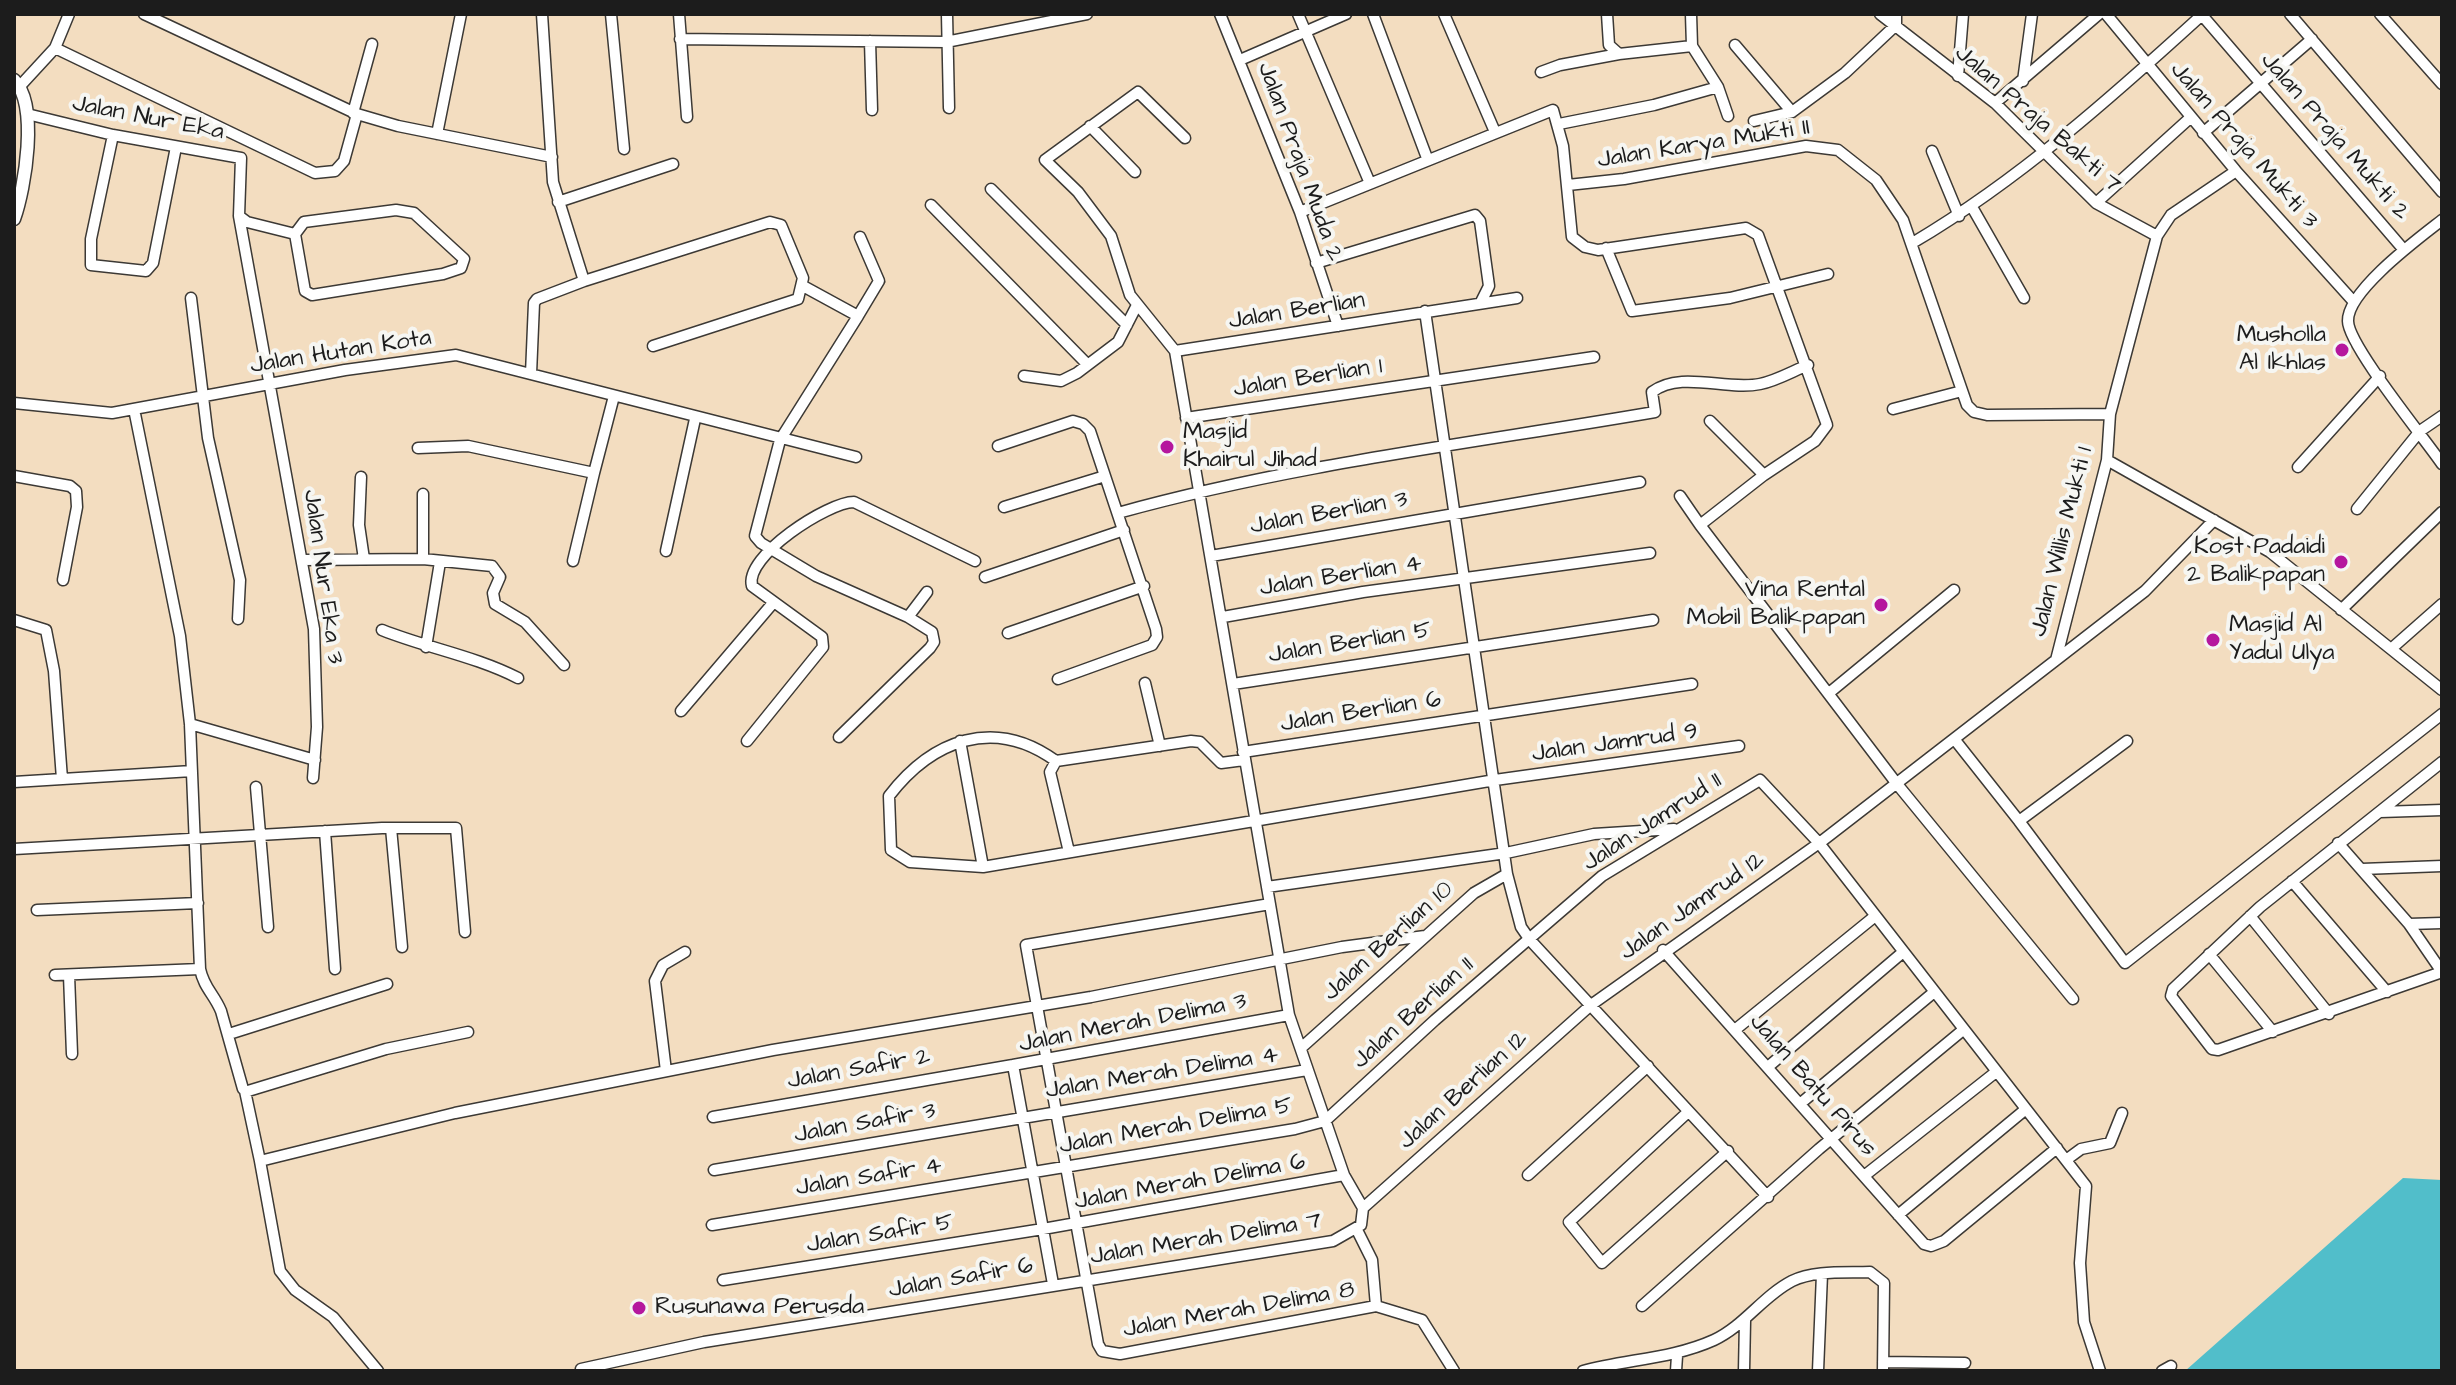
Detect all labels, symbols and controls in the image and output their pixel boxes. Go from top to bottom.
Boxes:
street label: Jalan Praja Bakti 7 [1948,40,2126,200]
street label: Jalan Praja Mukti 2 [2253,47,2415,227]
street label: Jalan Praja Mukti 3 [2163,57,2323,235]
street label: Jalan Praja Muda 2 [1250,59,1348,265]
street label: Jalan Nur Eka [70,90,226,148]
street label: Jalan Karya Mukti II [1596,114,1812,176]
street label: Jalan Berlian [1227,287,1367,337]
place label: Musholla Al Ikhlas [2237,322,2326,378]
street label: Jalan Hutan Kota [249,324,433,382]
marker: Musholla Al Ikhlas [2333,341,2351,359]
street label: Jalan Berlian 1 [1232,353,1384,405]
place label: Masjid Khairul Jihad [1183,419,1317,475]
marker: Masjid Khairul Jihad [1158,438,1176,456]
street label: Jalan Willis Mukti 1 [2026,444,2100,640]
street label: Jalan Berlian 3 [1248,486,1410,542]
street label: Jalan Nur Eka 3 [296,488,348,666]
place label: Kost Padaidi 2 Balikpapan [2187,534,2325,590]
street label: Jalan Berlian 4 [1258,550,1424,604]
marker: Kost Padaidi 2 Balikpapan [2332,553,2350,571]
place label: Vina Rental Mobil Balikpapan [1687,577,1865,633]
marker: Vina Rental Mobil Balikpapan [1872,596,1890,614]
place label: Masjid Al Yadul Ulya [2229,612,2335,668]
street label: Jalan Berlian 5 [1267,617,1433,671]
marker: Masjid Al Yadul Ulya [2204,631,2222,649]
street label: Jalan Berlian 6 [1279,686,1443,740]
street label: Jalan Jamrud 9 [1530,718,1700,770]
street label: Jalan Jamrud 11 [1578,767,1728,879]
street label: Jalan Jamrud 12 [1615,846,1771,968]
street label: Jalan Berlian 10 [1318,876,1460,1008]
street label: Jalan Berlian 11 [1347,952,1481,1076]
street label: Jalan Merah Delima 3 [1017,988,1249,1060]
street label: Jalan Batu Pirus [1742,1009,1882,1163]
street label: Jalan Berlian 12 [1393,1025,1535,1157]
street label: Jalan Merah Delima 4 [1044,1041,1280,1107]
street label: Jalan Safir 2 [785,1043,933,1097]
street label: Jalan Merah Delima 5 [1057,1092,1295,1162]
street label: Jalan Safir 3 [792,1097,938,1151]
street label: Jalan Merah Delima 6 [1072,1149,1308,1217]
street label: Jalan Safir 4 [794,1152,944,1204]
street label: Jalan Merah Delima 7 [1088,1208,1324,1272]
street label: Jalan Safir 5 [805,1209,955,1261]
street label: Jalan Safir 6 [887,1252,1035,1306]
street label: Jalan Merah Delima 8 [1121,1276,1357,1346]
place label: Rusunawa Perusda [655,1294,864,1322]
marker: Rusunawa Perusda [630,1299,648,1317]

